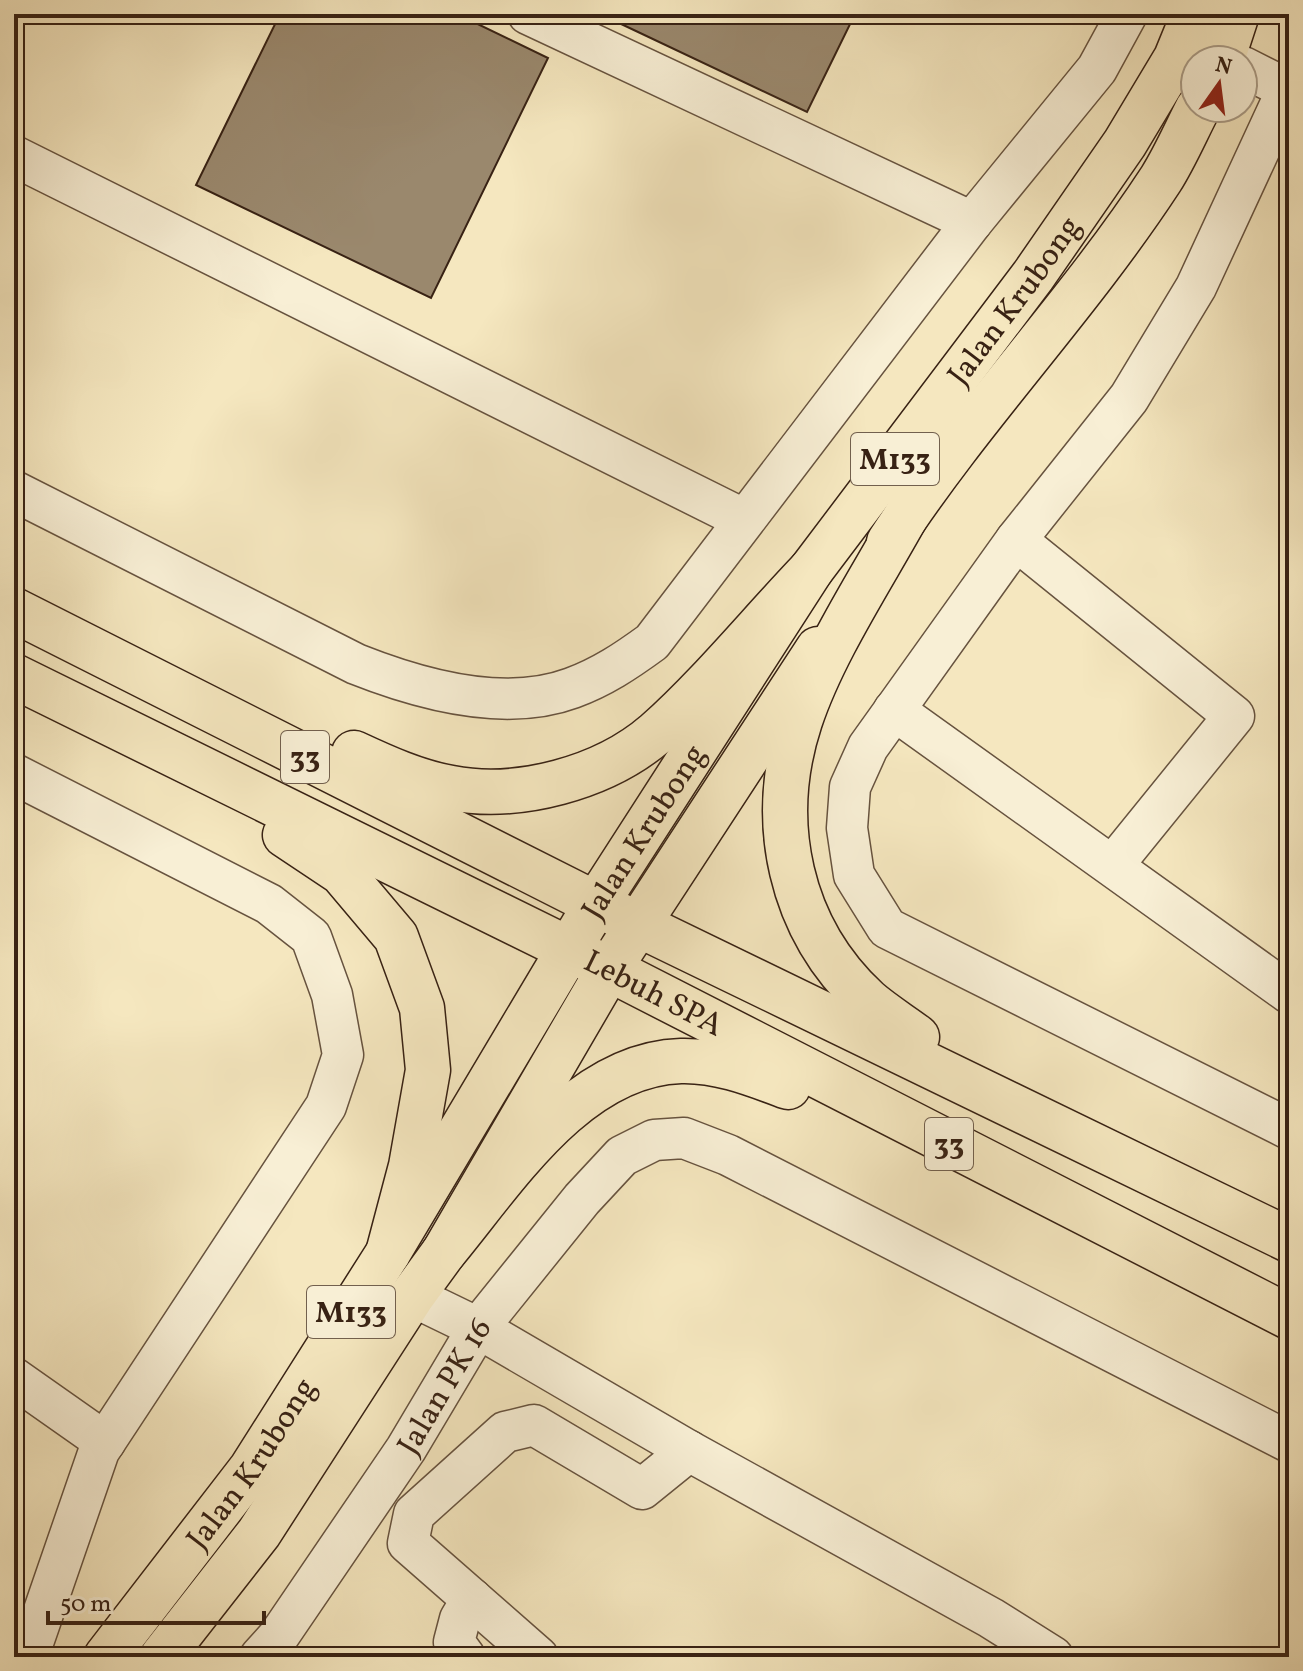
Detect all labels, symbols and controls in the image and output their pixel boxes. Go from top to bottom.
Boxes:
north arrow [1179,44,1259,124]
text: N [1212,50,1235,84]
street label: Jalan Krubong [939,208,1093,396]
road number: M133 [851,433,939,485]
road number: 33 [281,731,329,783]
street label: Jalan Krubong [573,737,718,929]
street label: Lebuh SPA [576,941,730,1049]
road number: 33 [925,1118,973,1170]
road number: M133 [307,1286,395,1338]
street label: Jalan PK 16 [388,1309,503,1464]
street label: Jalan Krubong [177,1370,328,1560]
scale bar [48,1575,264,1625]
text: 50 m [60,1588,112,1622]

